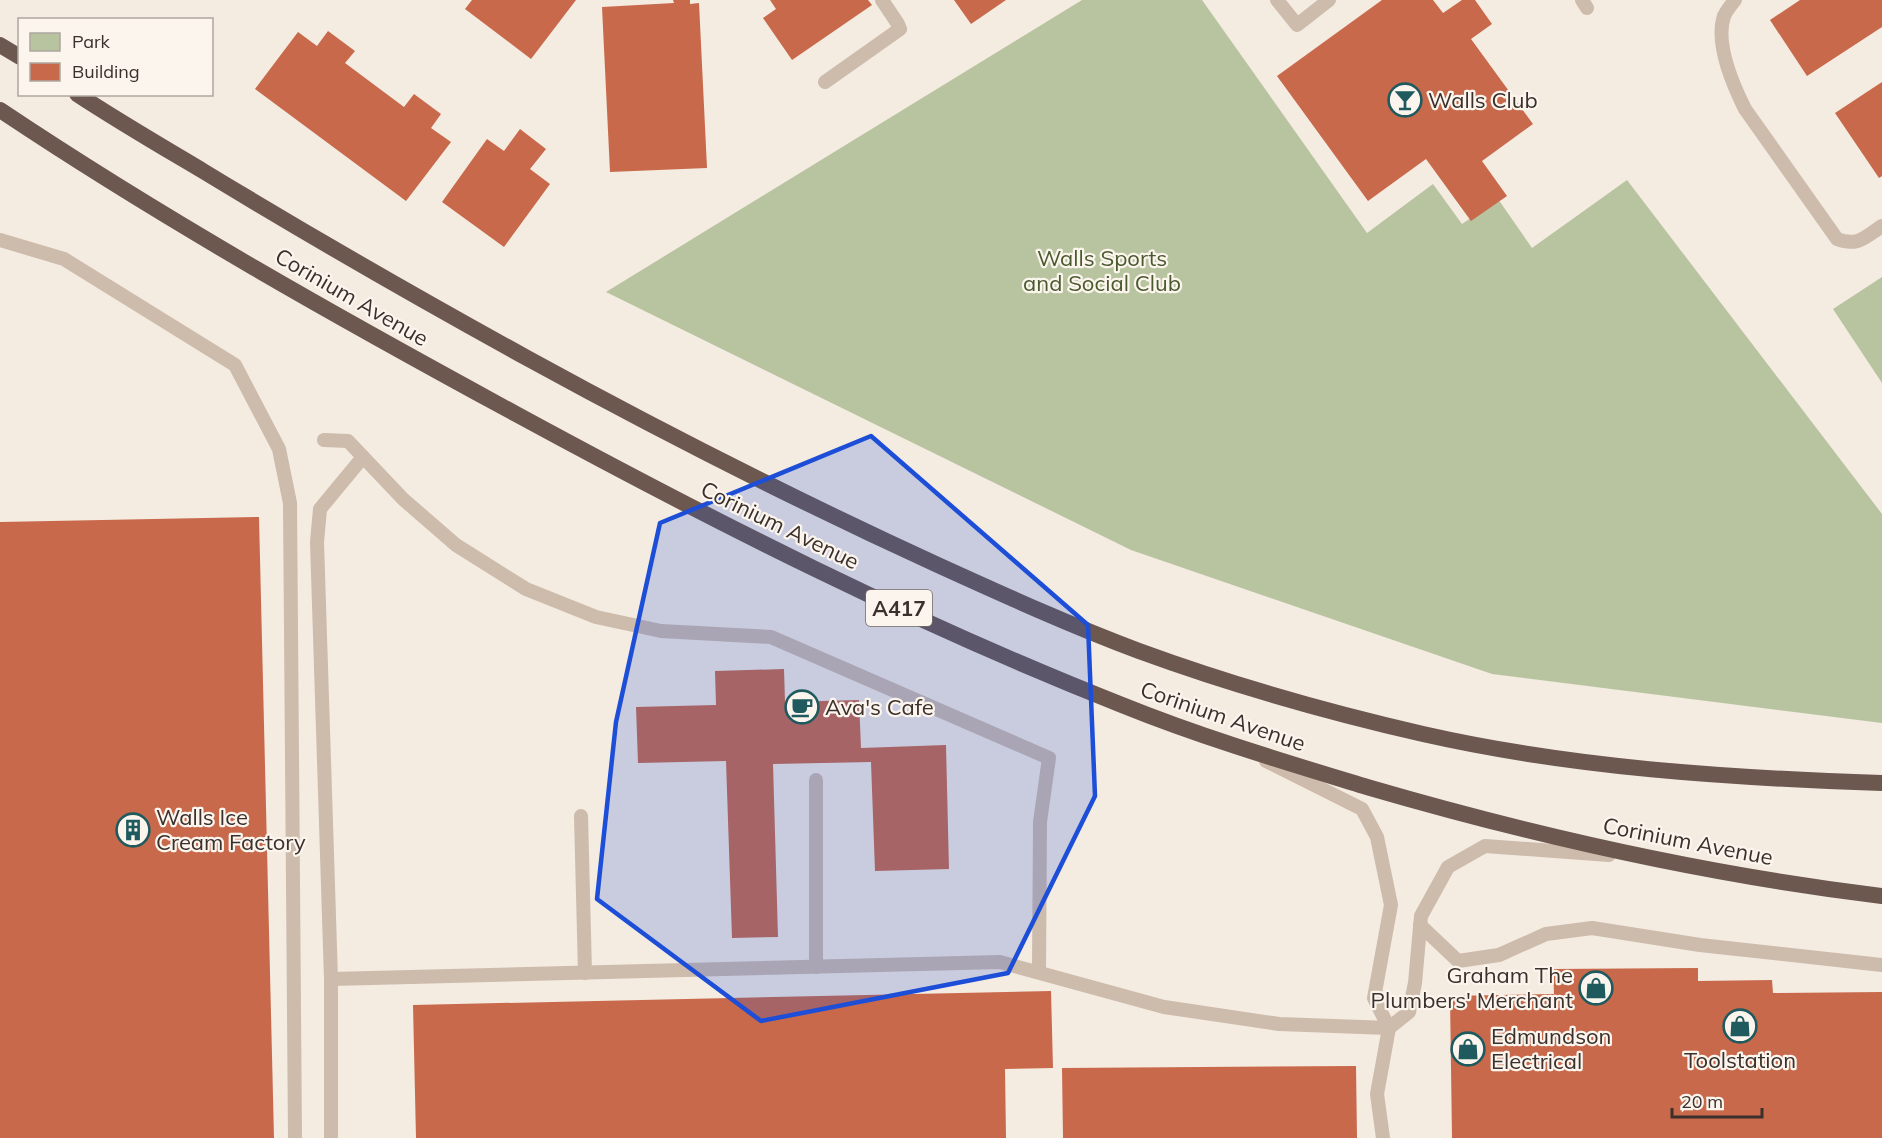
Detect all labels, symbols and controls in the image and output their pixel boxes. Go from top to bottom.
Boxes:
legend [18,18,213,96]
text: Park [72,30,111,53]
text: Building [72,60,140,83]
bar icon: Walls Club [1387,82,1423,118]
place label: Walls Club [1428,86,1538,114]
street label: Corinium Avenue [270,242,434,352]
park label: Walls Sports and Social Club [1023,244,1181,297]
street label: Corinium Avenue [696,475,864,575]
road number: A417 [866,590,932,626]
street label: Corinium Avenue [1137,675,1309,757]
cafe icon: Ava's Cafe [784,689,820,725]
place label: Ava's Cafe [825,693,934,721]
place label: Walls Ice Cream Factory [156,803,306,856]
street label: Corinium Avenue [1601,811,1775,871]
building icon: Walls Ice Cream Factory [115,812,151,848]
place label: Graham The Plumbers' Merchant [1371,961,1573,1014]
shop icon: Graham The Plumbers' Merchant [1578,970,1614,1006]
shop icon: Toolstation [1722,1008,1758,1044]
place label: Edmundson Electrical [1491,1022,1612,1075]
shop icon: Edmundson Electrical [1450,1031,1486,1067]
place label: Toolstation [1684,1046,1796,1074]
scale bar [1672,1081,1762,1119]
text: 20 m [1681,1090,1723,1113]

